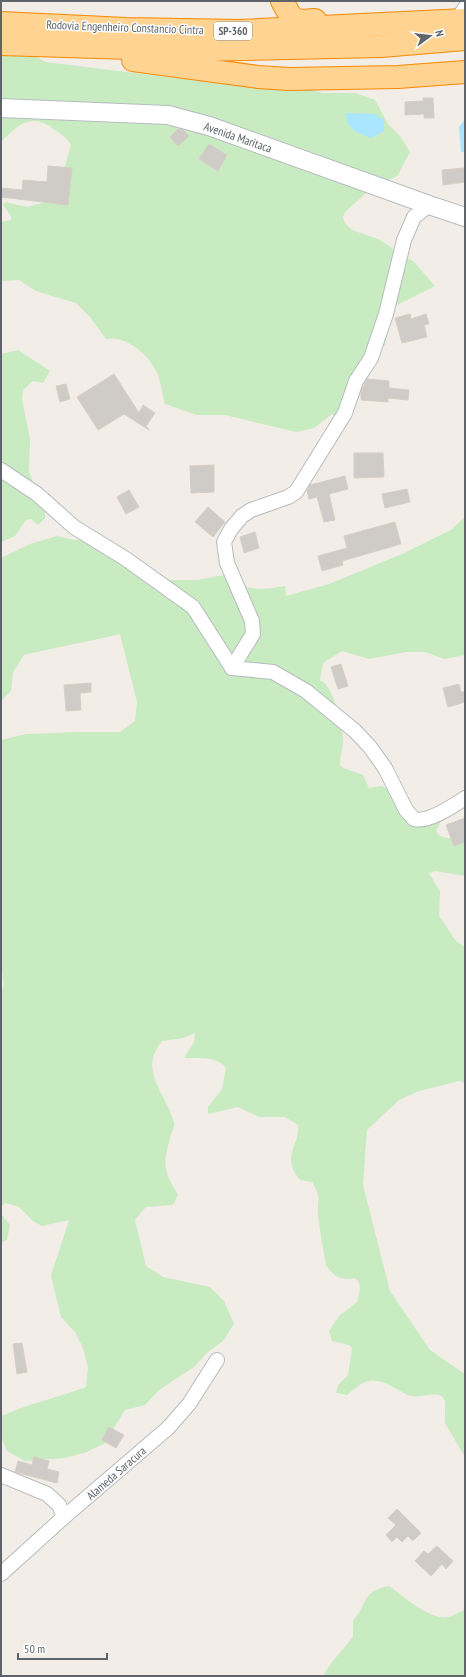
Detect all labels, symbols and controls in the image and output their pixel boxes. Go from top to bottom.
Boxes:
north arrow [410,16,450,56]
street label: Rodovia Engenheiro Constancio Cintra [46,17,204,37]
road number: SP-360 [214,22,252,40]
text: N [432,29,447,38]
street label: Avenida Maritaca [202,118,274,156]
street label: Alameda Saracura [83,1443,149,1503]
scale bar [18,1635,107,1661]
text: 50 m [24,1641,45,1656]

